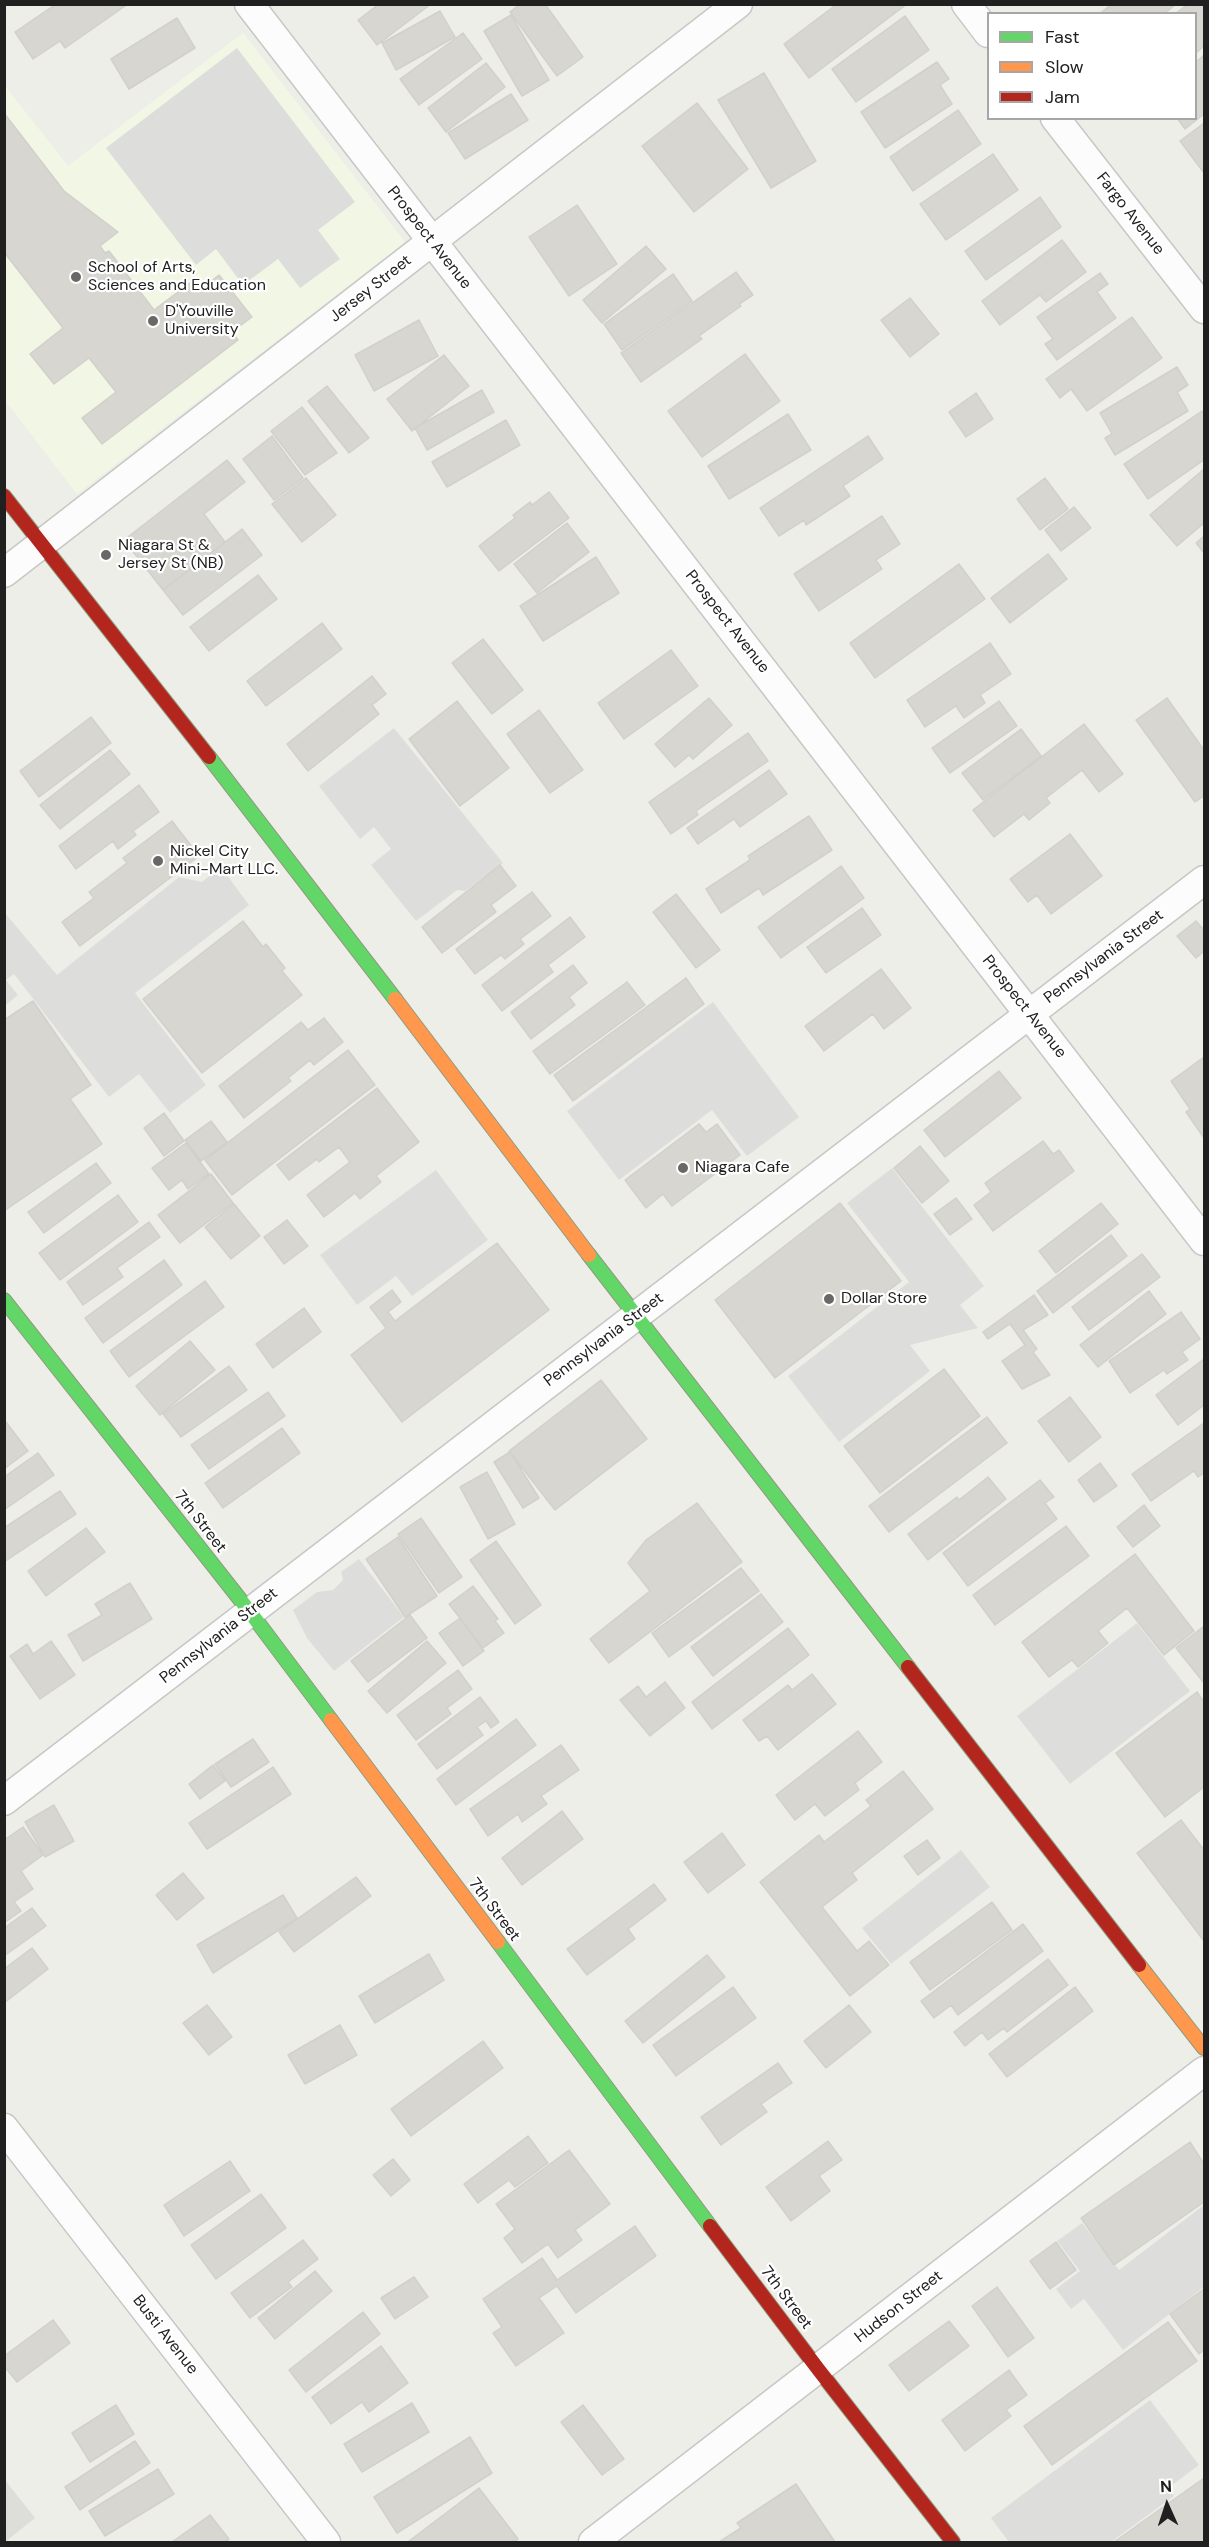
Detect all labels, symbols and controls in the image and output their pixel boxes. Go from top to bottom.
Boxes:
legend [987,12,1197,120]
text: Fast [1045,25,1080,49]
text: Slow [1045,55,1084,79]
text: Jam [1045,85,1080,109]
street label: Fargo Avenue [1092,169,1168,259]
street label: Prospect Avenue [383,183,475,293]
street label: Jersey Street [326,251,416,327]
place label: School of Arts, Sciences and Education [88,258,266,296]
marker: School of Arts, Sciences and Education [69,270,83,284]
place label: D'Youville University [165,302,239,340]
marker: D'Youville University [146,314,160,328]
place label: Niagara St & Jersey St (NB) [118,536,223,574]
marker: Niagara St & Jersey St (NB) [99,548,113,562]
street label: Prospect Avenue [681,567,773,677]
place label: Nickel City Mini-Mart LLC. [170,842,278,880]
marker: Nickel City Mini-Mart LLC. [151,854,165,868]
street label: Pennsylvania Street [1041,906,1167,1008]
street label: Prospect Avenue [978,952,1070,1062]
place label: Niagara Cafe [695,1158,789,1178]
marker: Niagara Cafe [676,1161,690,1175]
street label: Pennsylvania Street [541,1289,667,1391]
place label: Dollar Store [841,1289,927,1309]
marker: Dollar Store [822,1292,836,1306]
street label: 7th Street [170,1487,230,1557]
street label: Pennsylvania Street [156,1584,282,1688]
street label: 7th Street [464,1875,524,1945]
street label: 7th Street [756,2263,816,2333]
street label: Hudson Street [851,2267,947,2347]
street label: Busti Avenue [128,2292,202,2378]
north arrow [1137,2475,1197,2535]
text: N [1160,2476,1172,2497]

